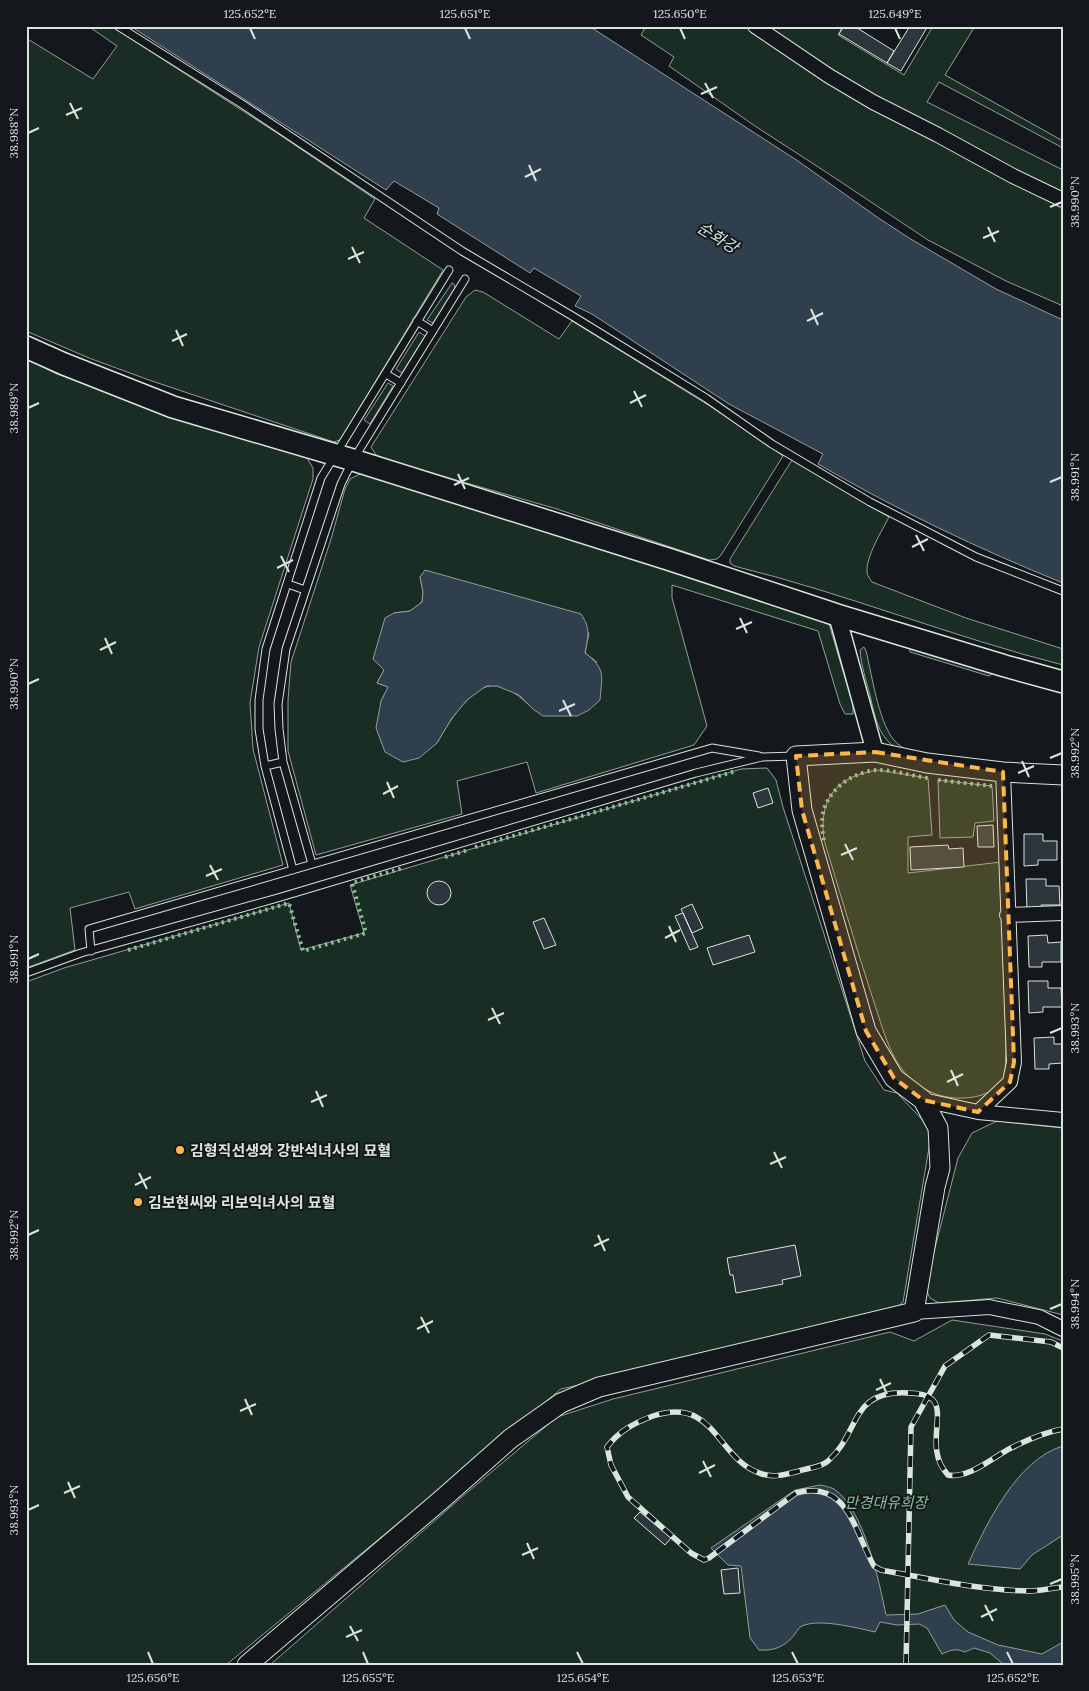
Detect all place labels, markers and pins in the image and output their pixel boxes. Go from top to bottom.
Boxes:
place label: 김형직선생와 강반석녀사의 묘혈 [190,1141,391,1160]
marker: 김형직선생와 강반석녀사의 묘혈 [174,1144,186,1156]
place label: 김보현씨와 리보익녀사의 묘혈 [148,1193,335,1212]
marker: 김보현씨와 리보익녀사의 묘혈 [132,1196,144,1208]

